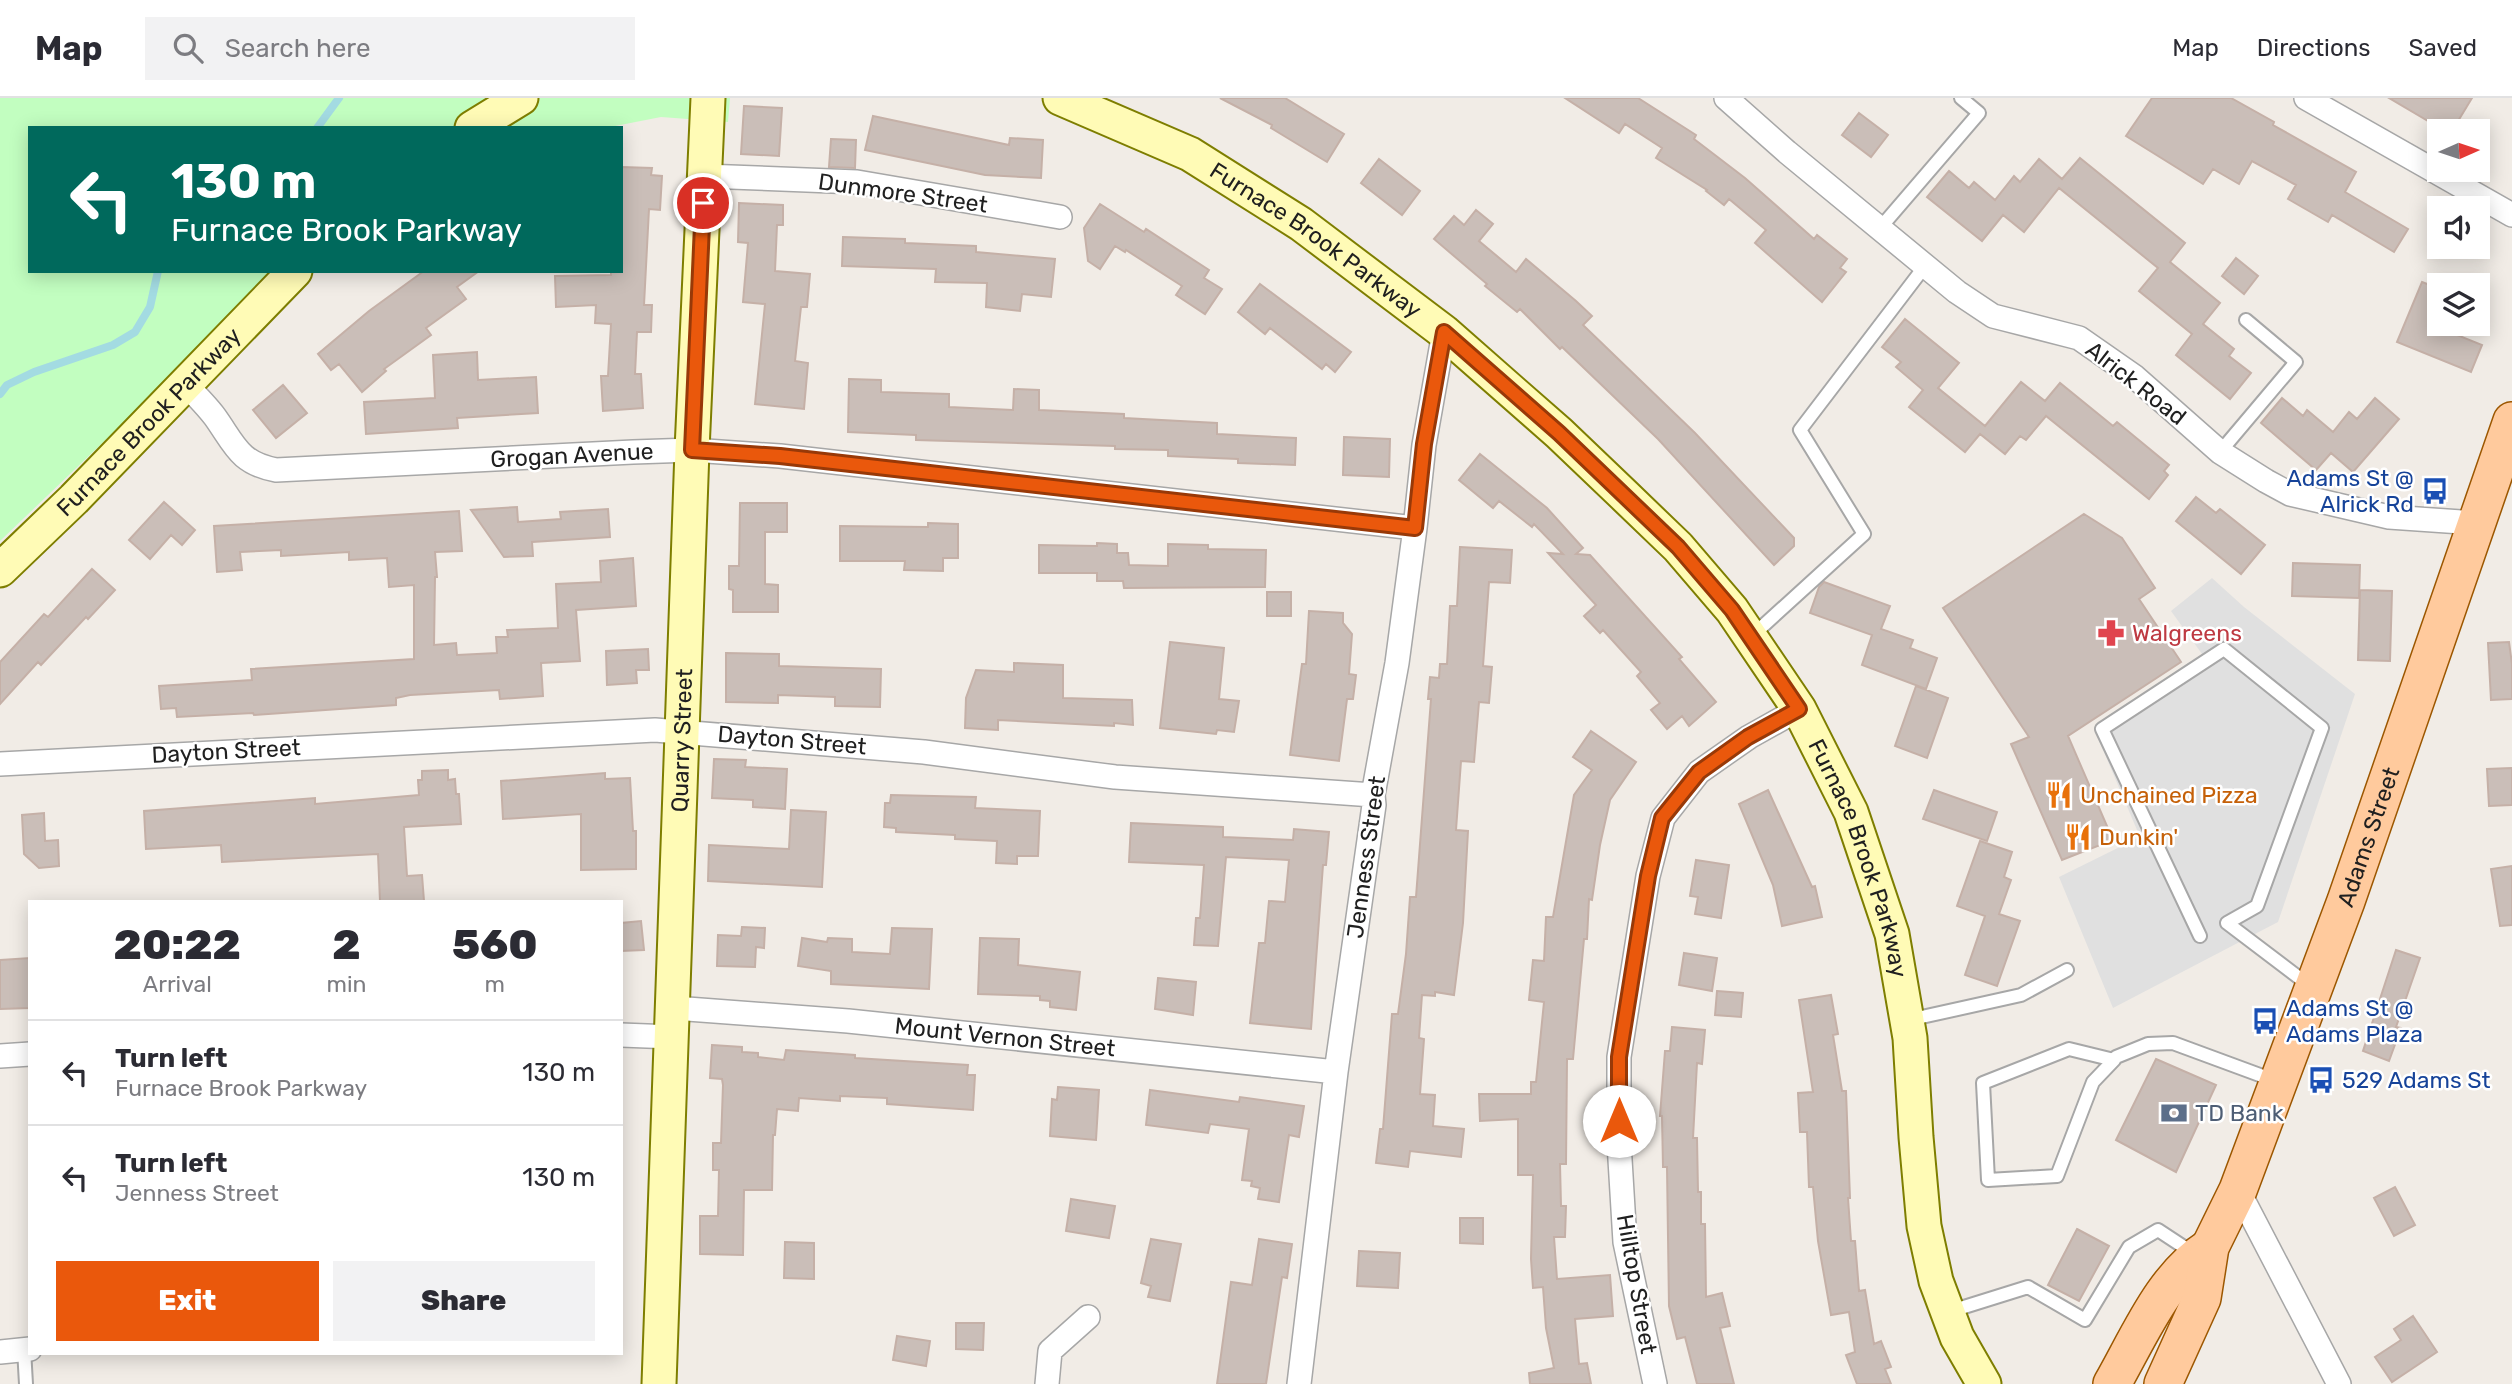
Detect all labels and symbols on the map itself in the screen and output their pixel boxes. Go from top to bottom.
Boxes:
north arrow [2427,119,2490,182]
street label: Furnace Brook Parkway [1205,156,1427,324]
street label: Dunmore Street [816,167,990,219]
pin [673,173,733,233]
street label: Furnace Brook Parkway [51,321,247,522]
street label: Alrick Road [2080,335,2192,431]
street label: Grogan Avenue [490,437,654,473]
place label: Adams St @ Alrick Rd [2286,464,2414,518]
bus stop icon: Adams St @ Alrick Rd [2420,476,2450,506]
pharmacy icon: Walgreens [2096,618,2126,648]
place label: Walgreens [2132,619,2242,647]
street label: Quarry Street [665,668,698,813]
street label: Dayton Street [716,720,868,760]
street label: Dayton Street [151,733,301,769]
street label: Furnace Brook Parkway [1802,734,1913,980]
street label: Adams Street [2331,763,2405,910]
street label: Jenness Street [1341,774,1391,940]
restaurant icon: Unchained Pizza [2044,780,2074,810]
place label: Unchained Pizza [2080,781,2258,809]
restaurant icon: Dunkin' [2063,822,2093,852]
place label: Dunkin' [2099,823,2178,851]
place label: Adams St @ Adams Plaza [2286,994,2423,1048]
bus stop icon: Adams St @ Adams Plaza [2250,1006,2280,1036]
street label: Mount Vernon Street [893,1011,1117,1063]
bus stop icon: 529 Adams St [2306,1065,2336,1095]
place label: 529 Adams St [2342,1066,2491,1094]
position arrow [1582,1084,1656,1158]
bank icon: TD Bank [2159,1098,2189,1128]
place label: TD Bank [2195,1099,2284,1127]
street label: Hilltop Street [1611,1212,1663,1356]

